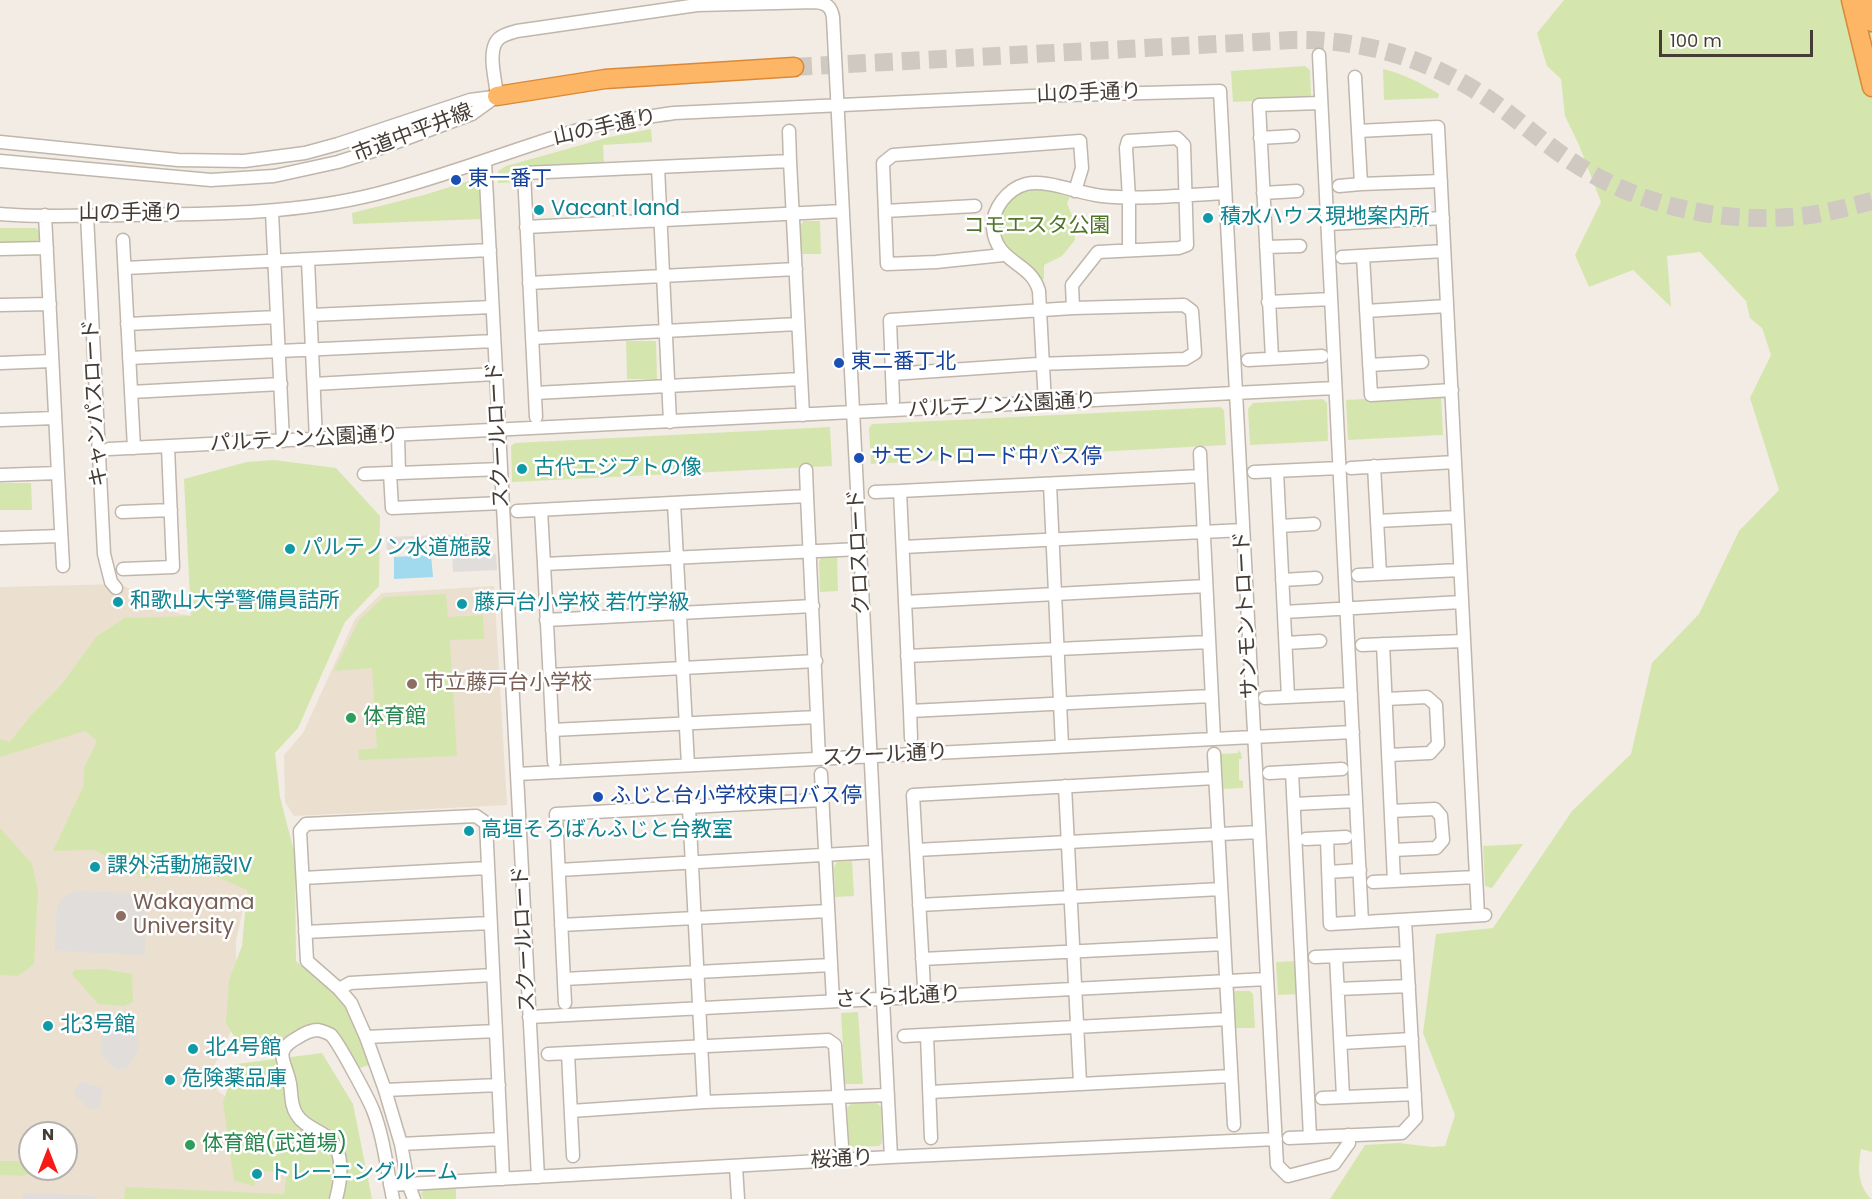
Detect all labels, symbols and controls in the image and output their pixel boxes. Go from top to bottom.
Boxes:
scale bar [1662,18,1816,56]
text: 100 m [1670,28,1722,53]
street label: 山の手通り [1036,80,1142,108]
street label: 市道中平井線 [350,100,476,168]
street label: 山の手通り [551,105,659,151]
place label: 東一番丁 [468,167,552,193]
marker: 東一番丁 [449,173,463,187]
place label: Vacant land [551,197,680,223]
street label: 山の手通り [79,201,183,227]
marker: Vacant land [532,203,546,217]
place label: 積水ハウス現地案内所 [1220,205,1430,231]
marker: 積水ハウス現地案内所 [1201,211,1215,225]
park label: コモエスタ公園 [964,214,1110,240]
street label: キャンパスロード [79,318,113,488]
place label: 東二番丁北 [851,350,956,376]
marker: 東二番丁北 [832,356,846,370]
street label: スクールロード [483,361,515,509]
street label: パルテノン公園通り [907,388,1097,424]
street label: パルテノン公園通り [209,422,399,458]
place label: サモントロード中バス停 [871,445,1102,471]
marker: サモントロード中バス停 [852,451,866,465]
place label: 古代エジプトの像 [534,456,702,482]
marker: 古代エジプトの像 [515,462,529,476]
street label: クロスロード [844,488,876,616]
street label: サンモントロード [1230,530,1264,700]
place label: パルテノン水道施設 [302,536,491,562]
marker: パルテノン水道施設 [283,542,297,556]
place label: 和歌山大学警備員詰所 [130,589,340,615]
place label: 藤戸台小学校 若竹学級 [474,591,690,617]
marker: 和歌山大学警備員詰所 [111,595,125,609]
marker: 藤戸台小学校 若竹学級 [455,597,469,611]
place label: 市立藤戸台小学校 [424,671,592,697]
marker: 市立藤戸台小学校 [405,677,419,691]
place label: 体育館 [363,705,426,731]
marker: 体育館 [344,711,358,725]
street label: スクール通り [821,740,949,772]
place label: ふじと台小学校東口バス停 [610,784,862,810]
marker: ふじと台小学校東口バス停 [591,790,605,804]
place label: 高垣そろばんふじと台教室 [481,818,733,844]
marker: 高垣そろばんふじと台教室 [462,824,476,838]
place label: 課外活動施設IV [107,854,252,880]
marker: 課外活動施設IV [88,860,102,874]
street label: スクールロード [509,865,541,1013]
place label: Wakayama University [133,891,255,941]
marker: Wakayama University [114,909,128,923]
street label: さくら北通り [834,982,962,1014]
place label: 北3号館 [60,1013,135,1039]
marker: 北3号館 [41,1019,55,1033]
place label: 北4号館 [205,1036,281,1062]
marker: 北4号館 [186,1042,200,1056]
place label: 危険薬品庫 [182,1067,287,1093]
marker: 危険薬品庫 [163,1073,177,1087]
north arrow [18,1121,78,1181]
text: N [42,1123,54,1146]
place label: 体育館(武道場) [202,1132,347,1158]
marker: 体育館(武道場) [183,1138,197,1152]
street label: 桜通り [810,1146,874,1174]
place label: トレーニングルーム [269,1161,458,1187]
marker: トレーニングルーム [250,1167,264,1181]

